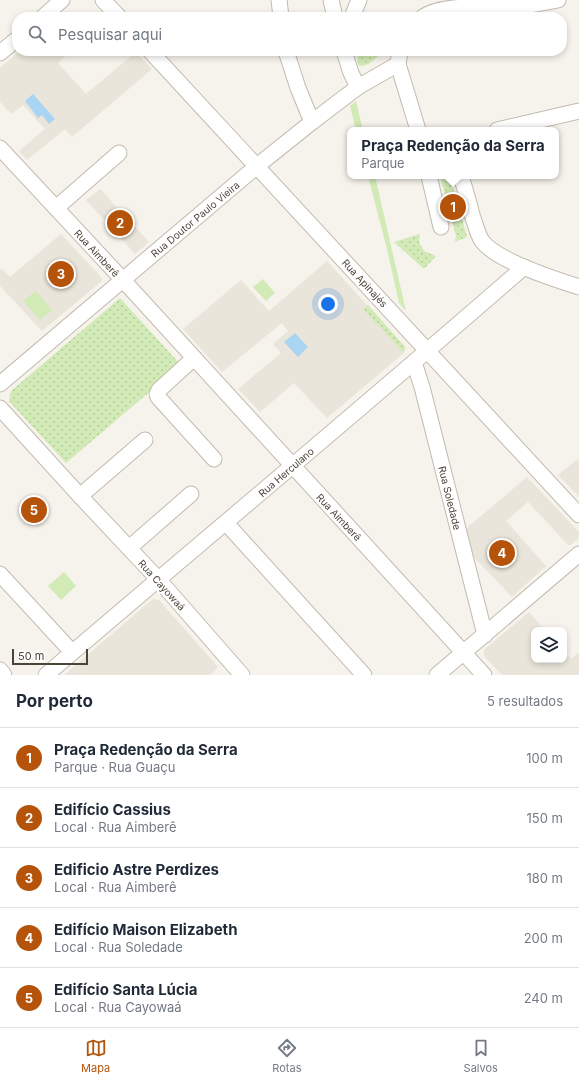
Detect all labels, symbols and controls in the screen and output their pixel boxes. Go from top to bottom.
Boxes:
search box [12,12,567,56]
icon: search [26,23,48,45]
text: Pesquisar aqui [58,25,162,44]
popup [347,127,559,179]
text: Praça Redenção da Serra [361,136,545,155]
text: Parque [361,155,405,171]
street label: Rua Doutor Paulo Vieira [148,178,242,260]
pin: 1 [440,192,466,222]
pin: 2 [107,208,133,238]
street label: Rua Aimberê [72,227,122,279]
street label: Rua Apinajés [340,256,390,310]
pin: 3 [48,259,74,289]
your location [318,294,338,314]
street label: Rua Herculano [256,445,316,499]
street label: Rua Soledade [436,465,464,531]
street label: Rua Aimberê [314,491,364,543]
pin: 5 [21,495,47,525]
pin: 4 [489,538,515,568]
street label: Rua Cayowaá [136,557,188,613]
map controls [531,627,567,663]
button: layers [531,627,567,663]
scale bar [12,647,88,666]
text: 50 m [18,649,44,663]
text: Por perto [16,691,93,711]
text: 5 resultados [487,693,563,709]
text: Praça Redenção da Serra [54,740,238,759]
text: 1 [26,750,32,766]
text: 100 m [526,750,563,766]
text: Parque · Rua Guaçu [54,759,175,775]
text: Edifício Cassius [54,800,171,819]
text: 2 [25,810,33,826]
text: 150 m [527,810,563,826]
text: Local · Rua Aimberê [54,819,177,835]
text: Edificio Astre Perdizes [54,860,219,879]
text: 3 [25,870,33,886]
text: 180 m [526,870,563,886]
text: Local · Rua Aimberê [54,879,177,895]
text: Edifício Maison Elizabeth [54,920,237,939]
text: 4 [25,930,33,946]
text: 200 m [524,930,563,946]
text: Local · Rua Soledade [54,939,183,955]
text: Edifício Santa Lúcia [54,980,198,999]
text: 5 [25,990,33,1006]
text: 240 m [524,990,563,1006]
text: Local · Rua Cayowaá [54,999,182,1015]
tab: Mapa [81,1037,110,1075]
tab: Rotas [272,1037,301,1075]
tab: Salvos [464,1037,498,1075]

